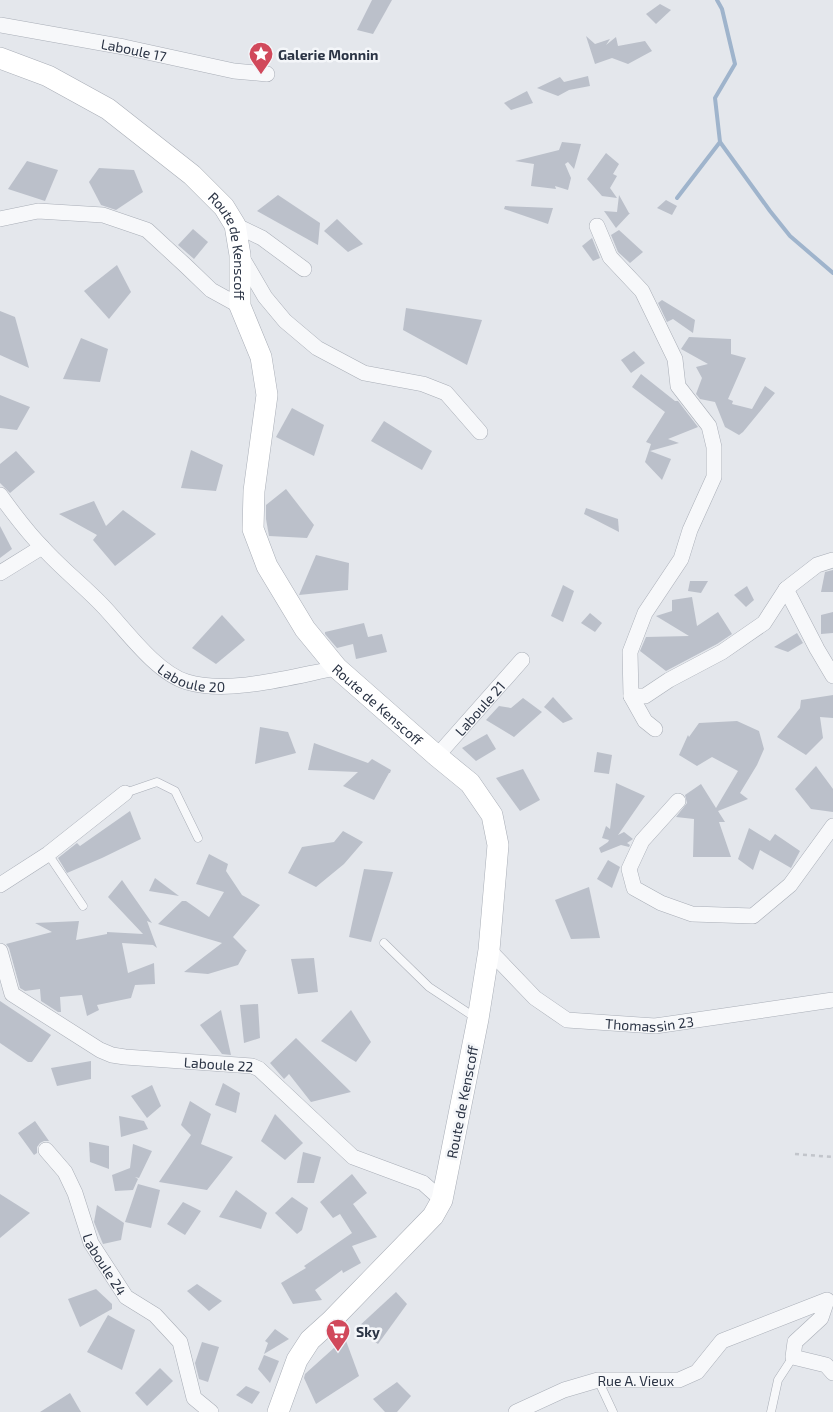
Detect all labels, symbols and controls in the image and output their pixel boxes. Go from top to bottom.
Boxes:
street label: Laboule 17 [100,35,168,65]
place icon: Galerie Monnin [248,41,274,75]
place label: Galerie Monnin [278,46,378,63]
street label: Route de Kenscoff [205,188,249,301]
street label: Laboule 20 [155,660,225,695]
street label: Route de Kenscoff [329,660,427,749]
street label: Laboule 21 [451,677,508,739]
street label: Thomassin 23 [605,1012,695,1035]
street label: Route de Kenscoff [443,1043,481,1160]
street label: Laboule 22 [183,1053,254,1075]
street label: Laboule 24 [80,1231,131,1298]
supermarket icon: Sky [325,1318,351,1352]
place label: Sky [356,1323,380,1340]
street label: Rue A. Vieux [597,1372,675,1389]

